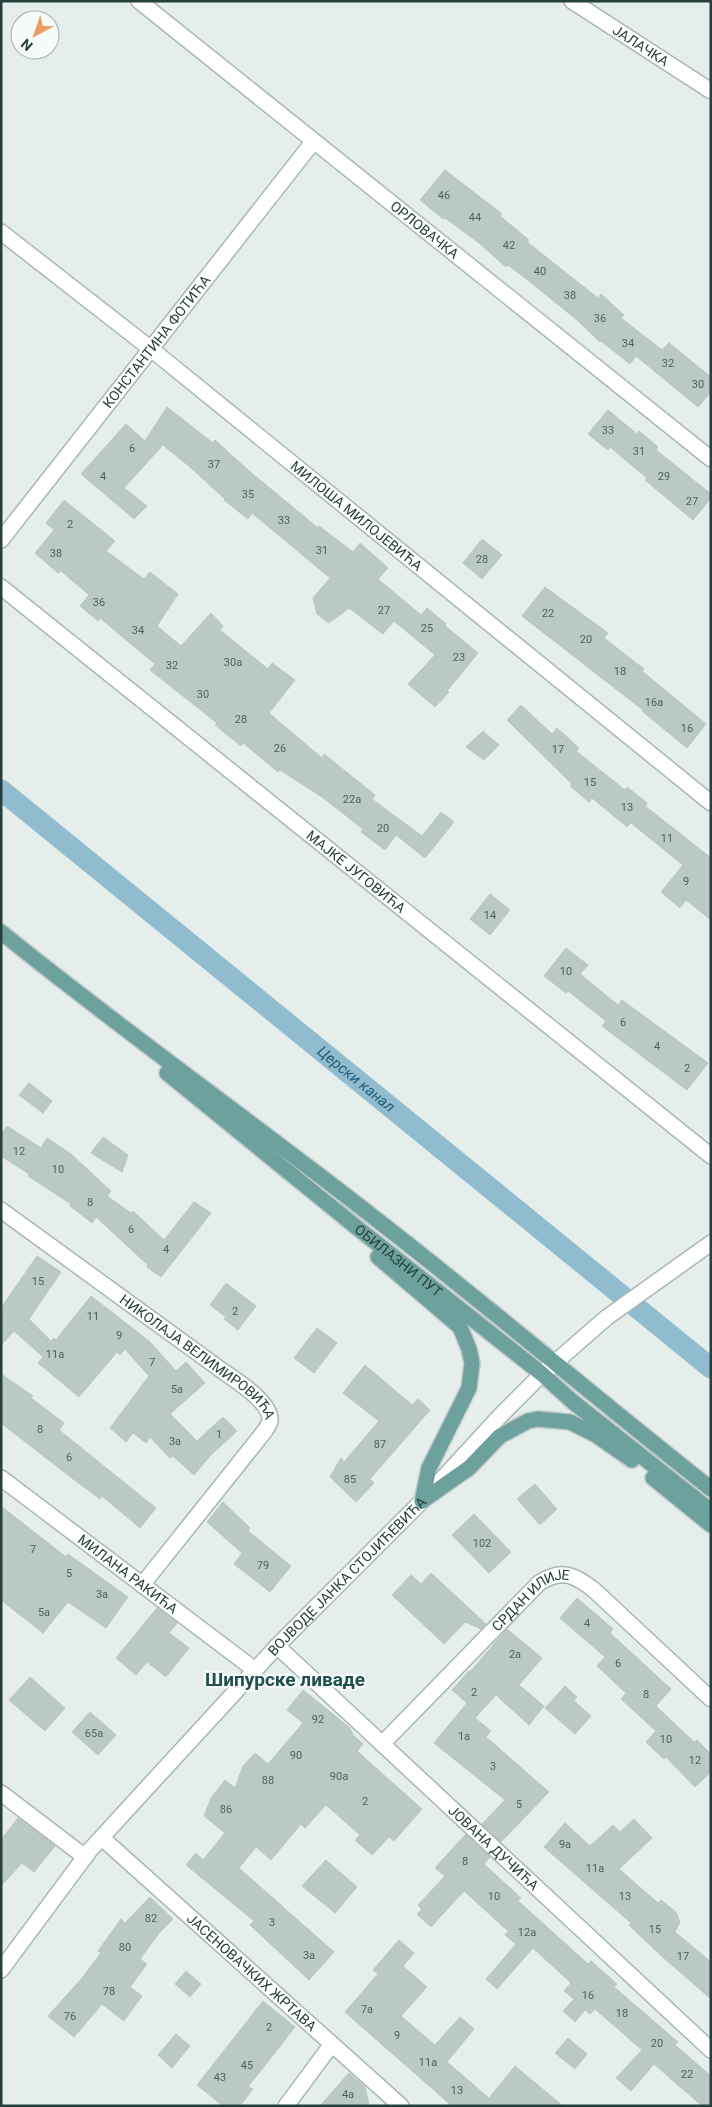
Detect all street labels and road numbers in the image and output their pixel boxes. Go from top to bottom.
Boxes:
street label: ЈАЛАЧКА [610,22,672,70]
street label: ОРЛОВАЧКА [387,198,462,262]
street label: КОНСТАНТИНА ФОТИЋА [100,272,213,411]
street label: МИЛОША МИЛОЈЕВИЋА [288,458,426,574]
street label: МАЈКЕ ЈУГОВИЋА [303,827,409,916]
street label: ОБИЛАЗНИ ПУТ [352,1221,446,1300]
street label: НИКОЛАЈА ВЕЛИМИРОВИЋА [117,1291,278,1421]
street label: ВОЈВОДЕ ЈАНКА СТОЈИЋЕВИЋА [265,1494,429,1659]
street label: МИЛАНА РАКИЋА [75,1531,181,1617]
street label: СРДАН ИЛИЈЕ [489,1566,570,1634]
street label: ЈОВАНА ДУЧИЋА [445,1802,542,1893]
street label: ЈАСЕНОВАЧКИХ ЖРТАВА [184,1910,320,2034]

